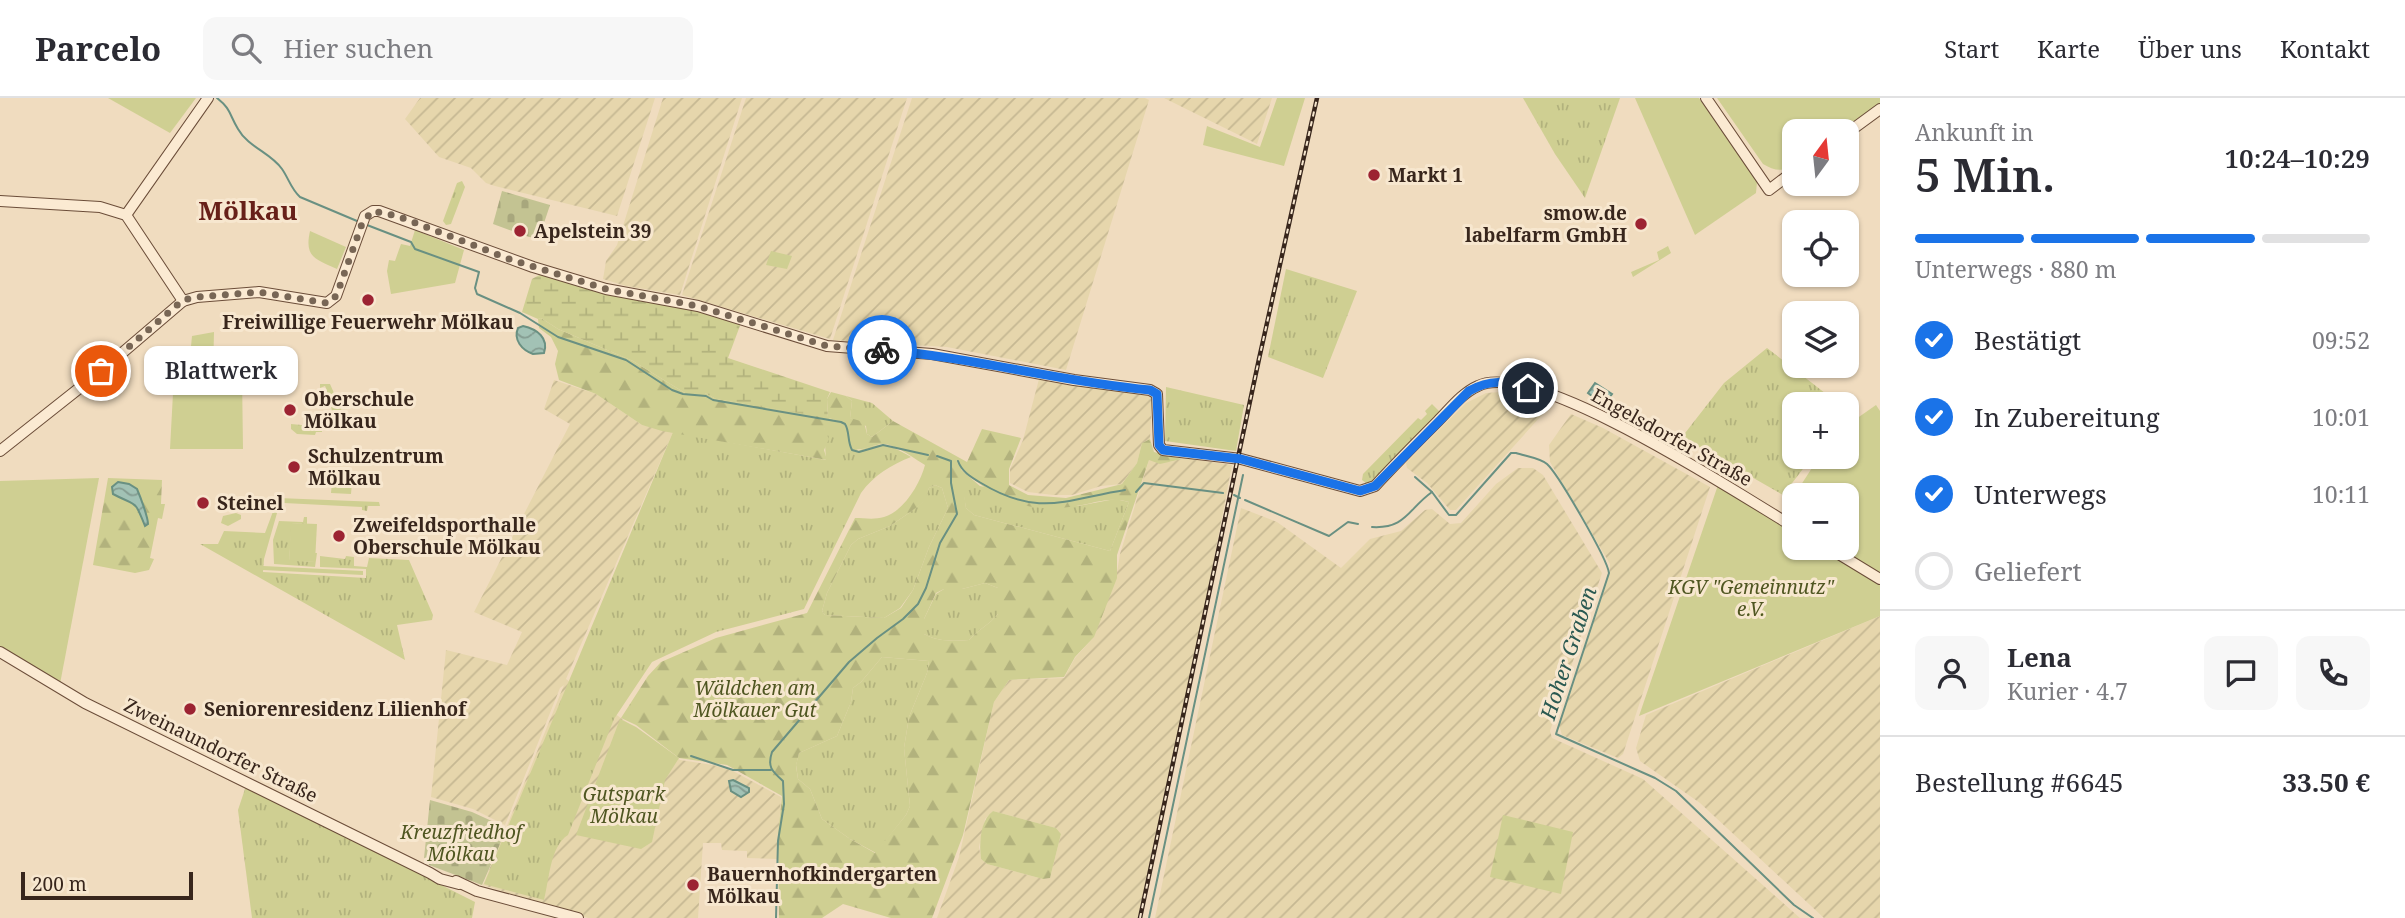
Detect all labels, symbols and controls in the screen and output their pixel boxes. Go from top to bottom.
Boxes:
search box [203,17,693,80]
text: Parcelo [35,26,161,71]
icon: search [227,29,265,67]
text: Hier suchen [283,30,433,66]
text: Start [1944,32,1999,65]
text: Karte [2037,32,2100,65]
text: Über uns [2138,32,2242,65]
text: Kontakt [2280,32,2370,65]
text: Ankunft in [1915,116,2034,148]
north arrow [1782,119,1858,196]
map controls [1782,119,1859,560]
text: 10:24–10:29 [2224,140,2370,176]
text: 5 Min. [1915,143,2055,205]
place label: Markt 1 [1388,162,1463,188]
marker: Markt 1 [1366,167,1382,183]
district label: Mölkau [198,192,298,228]
place label: smow.de labelfarm GmbH [1465,200,1627,248]
button: locate [1782,210,1859,287]
marker: smow.de labelfarm GmbH [1633,216,1649,232]
place label: Apelstein 39 [534,218,652,244]
marker: Apelstein 39 [512,223,528,239]
text: Unterwegs · 880 m [1915,253,2116,285]
marker: Freiwillige Feuerwehr Mölkau [360,292,376,308]
button: layers [1782,301,1859,378]
place label: Freiwillige Feuerwehr Mölkau [222,309,514,335]
courier [847,315,917,385]
icon: check [1915,321,1953,359]
text: Bestätigt [1974,322,2081,358]
text: 09:52 [2312,324,2370,356]
icon: bike [863,331,901,369]
pin [71,341,131,401]
callout: Blattwerk [143,346,297,396]
icon: bag [82,352,120,390]
text: Blattwerk [165,354,277,386]
pin [1498,358,1558,418]
icon: home [1509,369,1547,407]
street label: Engelsdorfer Straße [1587,382,1757,492]
place label: Oberschule Mölkau [304,386,414,434]
button: + [1782,392,1859,469]
icon: check [1915,398,1953,436]
text: In Zubereitung [1974,399,2160,435]
text: 10:01 [2312,401,2370,433]
marker: Oberschule Mölkau [282,402,298,418]
place label: Schulzentrum Mölkau [308,443,444,491]
marker: Schulzentrum Mölkau [286,459,302,475]
icon: check [1915,475,1953,513]
text: Unterwegs [1974,476,2107,512]
text: 10:11 [2312,478,2370,510]
button: − [1782,483,1859,560]
place label: Steinel [217,490,284,516]
marker: Steinel [195,495,211,511]
place label: Zweifeldsporthalle Oberschule Mölkau [353,512,541,560]
marker: Zweifeldsporthalle Oberschule Mölkau [331,528,347,544]
text: Geliefert [1974,553,2082,589]
park label: KGV "Gemeinnutz" e.V. [1667,574,1835,622]
water label: Hoher Graben [1533,583,1603,724]
button: person [1915,636,1989,710]
button: chat [2204,636,2278,710]
button: phone [2296,636,2370,710]
text: Lena [2007,639,2072,675]
park label: Wäldchen am Mölkauer Gut [693,675,817,723]
text: Kurier · 4.7 [2007,675,2128,707]
street label: Zweinaundorfer Straße [120,692,322,808]
place label: Seniorenresidenz Lilienhof [204,696,468,722]
marker: Seniorenresidenz Lilienhof [182,701,198,717]
text: Bestellung #6645 [1915,764,2124,800]
text: 33.50 € [2282,764,2370,800]
park label: Gutspark Mölkau [583,781,666,829]
park label: Kreuzfriedhof Mölkau [399,819,526,867]
place label: Bauernhofkindergarten Mölkau [707,861,938,909]
scale bar [21,869,192,901]
text: 200 m [32,871,87,897]
marker: Bauernhofkindergarten Mölkau [685,877,701,893]

